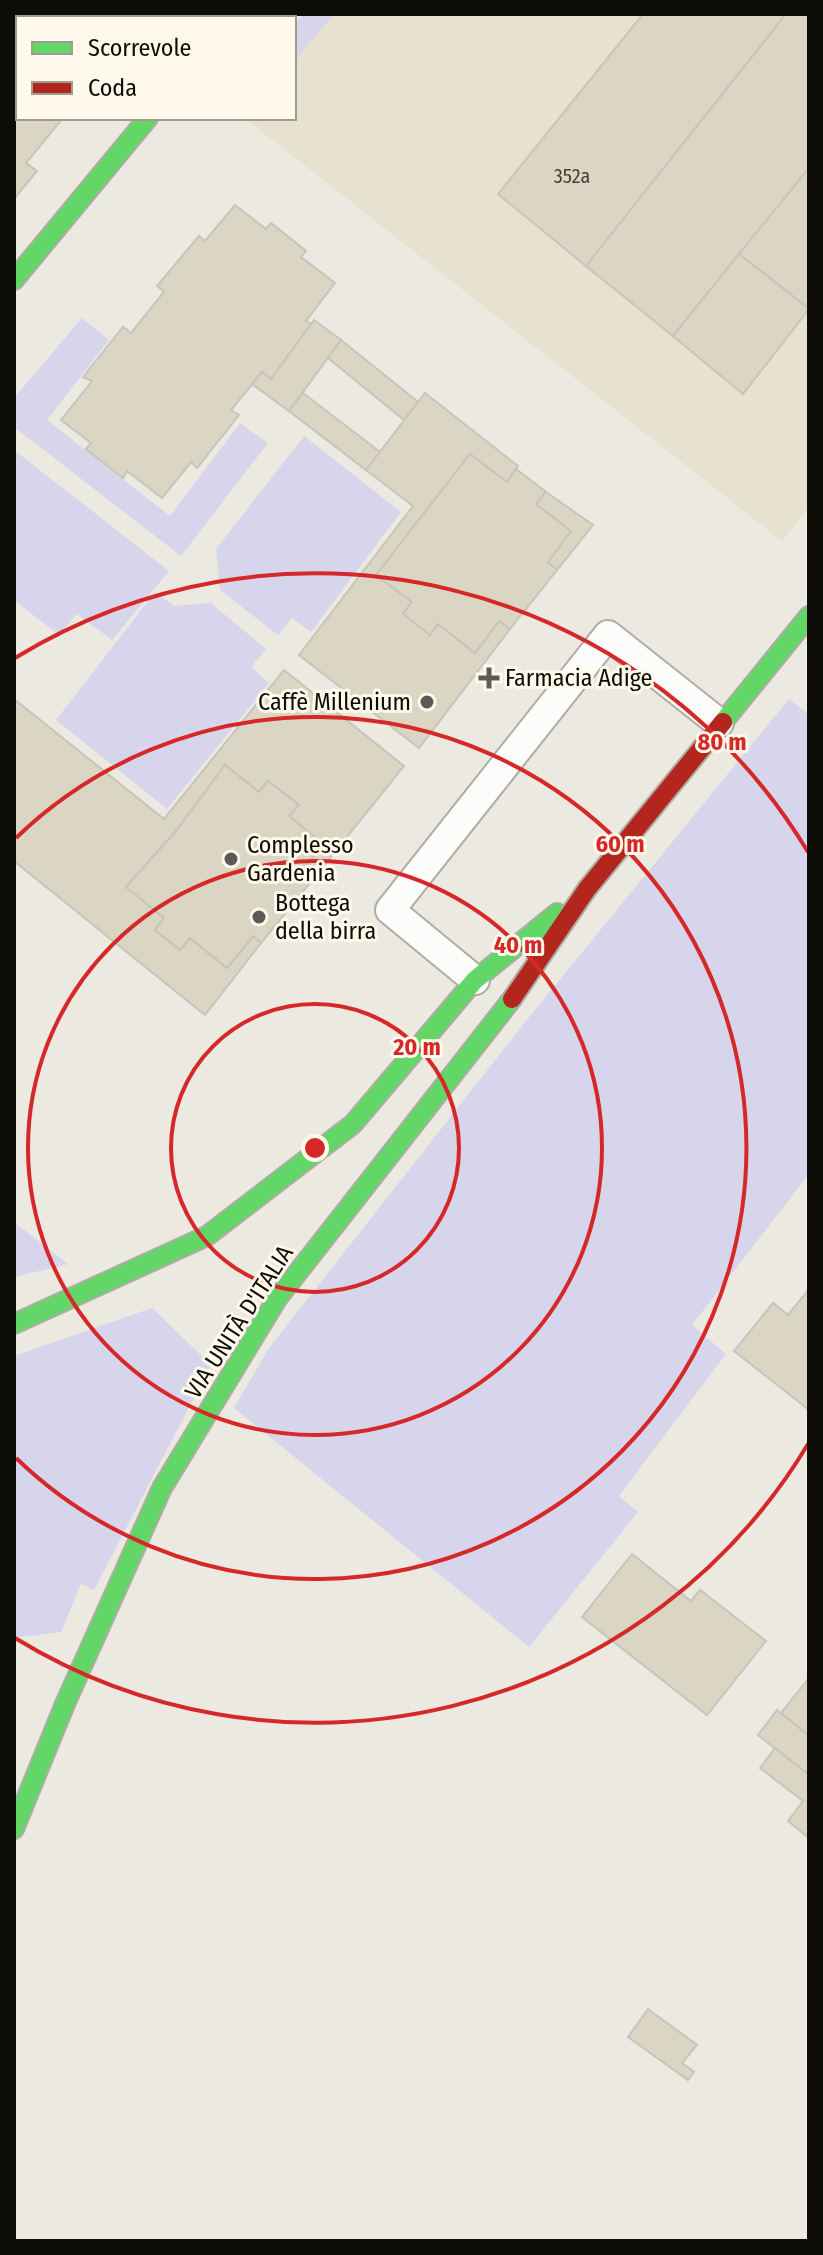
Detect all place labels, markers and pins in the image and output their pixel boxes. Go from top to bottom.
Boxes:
place label: Farmacia Adige [505,664,652,692]
marker: Farmacia Adige [480,669,498,687]
place label: Caffè Millenium [258,688,411,716]
marker: Caffè Millenium [418,693,436,711]
place label: Complesso Gardenia [247,831,354,887]
marker: Complesso Gardenia [222,850,240,868]
place label: Bottega della birra [275,889,376,945]
marker: Bottega della birra [250,908,268,926]
centre of rings [301,1134,329,1162]

